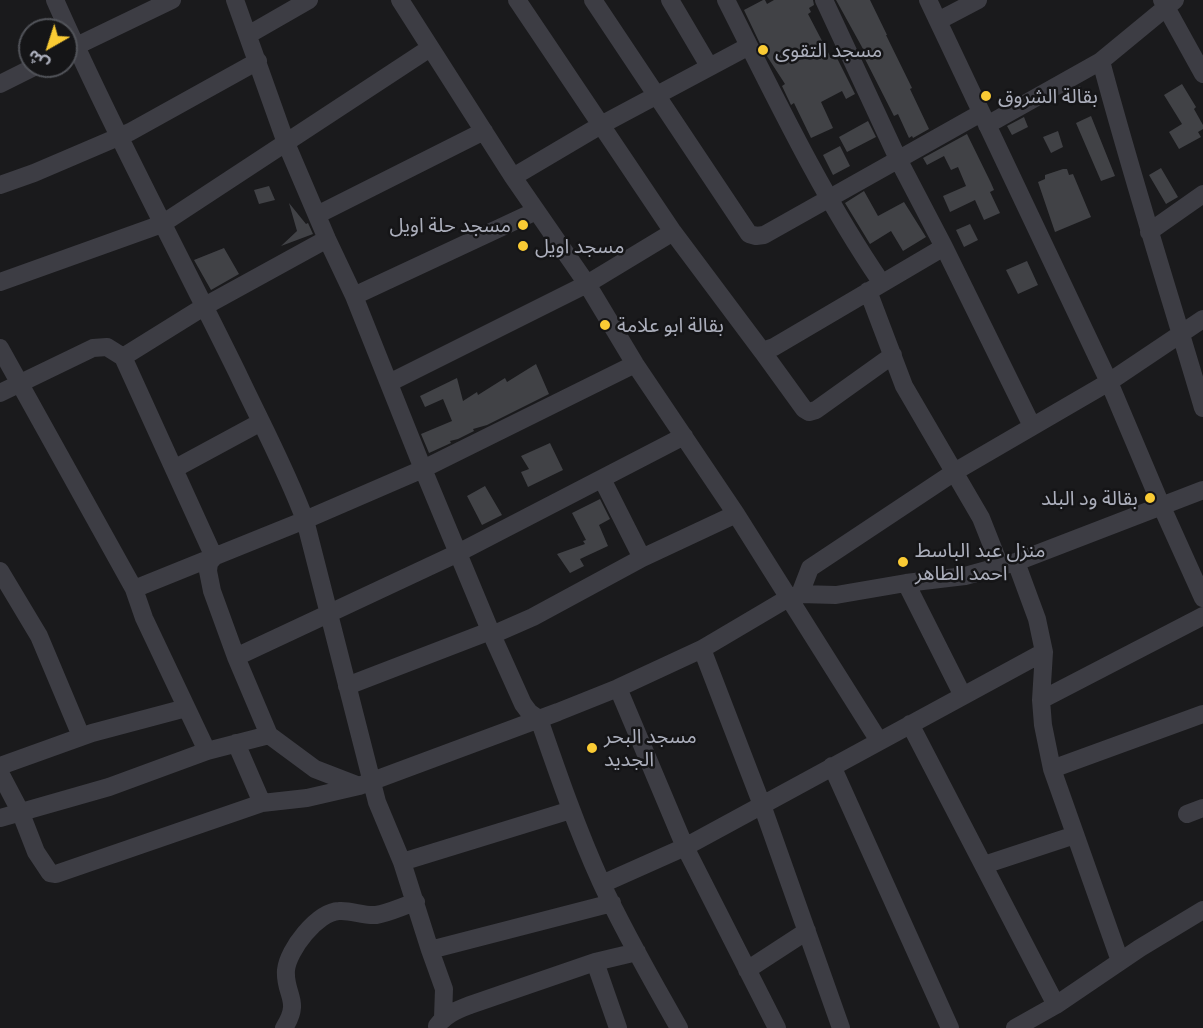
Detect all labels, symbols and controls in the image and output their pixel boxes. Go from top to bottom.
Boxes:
north arrow [18,18,78,78]
place label: مسجد التقوى [775,38,882,62]
marker: مسجد التقوى [756,43,770,57]
text: ش [23,47,52,75]
place label: بقالة الشروق [998,84,1098,108]
marker: بقالة الشروق [979,89,993,103]
place label: مسجد حلة اويل [389,213,511,237]
marker: مسجد حلة اويل [516,218,530,232]
place label: مسجد اويل [535,234,625,258]
marker: مسجد اويل [516,239,530,253]
place label: بقالة ابو علامة [617,313,724,337]
marker: بقالة ابو علامة [598,318,612,332]
place label: بقالة ود البلد [1041,486,1138,510]
marker: بقالة ود البلد [1143,491,1157,505]
place label: منزل عبد الباسط احمد الطاهر [915,538,1046,585]
marker: منزل عبد الباسط احمد الطاهر [896,555,910,569]
place label: مسجد البحر الجديد [604,724,697,771]
marker: مسجد البحر الجديد [585,741,599,755]

